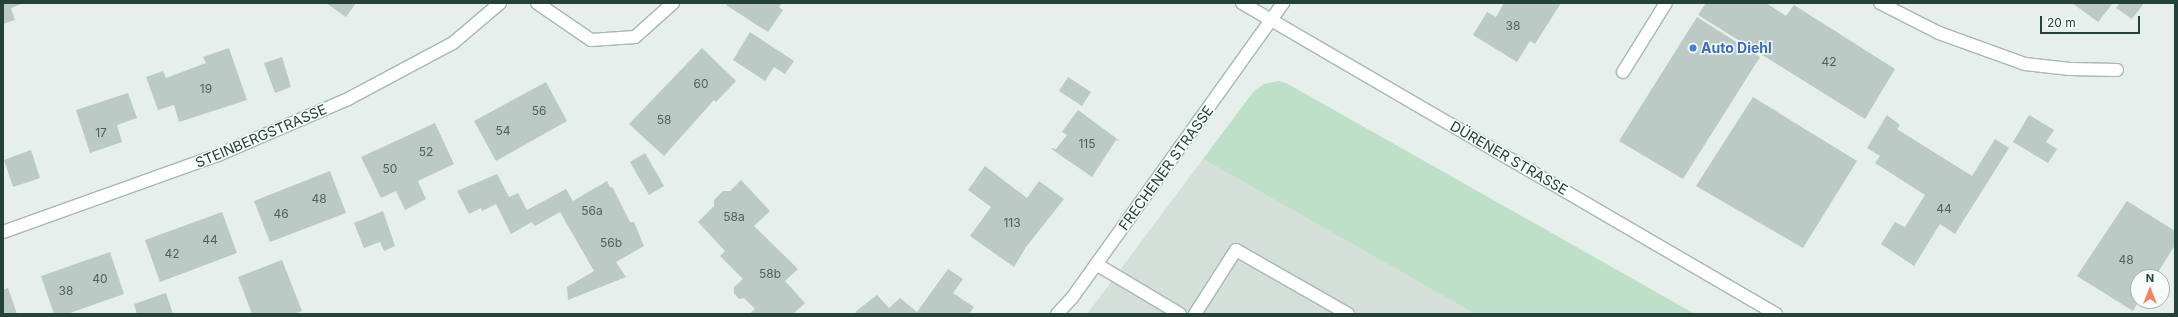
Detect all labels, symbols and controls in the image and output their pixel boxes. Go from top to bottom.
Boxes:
scale bar [2042,8,2142,34]
text: 20 m [2047,15,2076,30]
house number: 38 [1506,19,1520,33]
place label: Auto Diehl [1701,40,1772,56]
marker: Auto Diehl [1688,43,1698,53]
house number: 42 [1821,55,1837,69]
house number: 60 [693,77,709,91]
house number: 19 [200,82,212,96]
street label: STEINBERGSTRASSE [193,101,329,171]
street label: FRECHENER STRASSE [1115,103,1217,233]
house number: 56 [532,104,546,118]
house number: 58 [657,113,671,127]
street label: DÜRENER STRASSE [1447,117,1571,199]
house number: 54 [495,124,511,138]
house number: 17 [95,126,107,140]
house number: 115 [1078,137,1096,151]
house number: 52 [419,145,433,159]
house number: 50 [383,162,397,176]
house number: 48 [311,192,327,206]
house number: 44 [1936,202,1952,216]
house number: 56a [581,204,603,218]
house number: 46 [273,207,289,221]
house number: 58a [723,210,745,224]
house number: 113 [1003,216,1021,230]
house number: 44 [202,233,218,247]
house number: 56b [600,236,622,250]
house number: 42 [164,247,180,261]
house number: 48 [2118,253,2134,267]
house number: 58b [759,267,781,281]
north arrow [2130,269,2170,309]
text: N [2146,271,2154,285]
house number: 40 [92,272,108,286]
house number: 38 [59,284,73,298]

